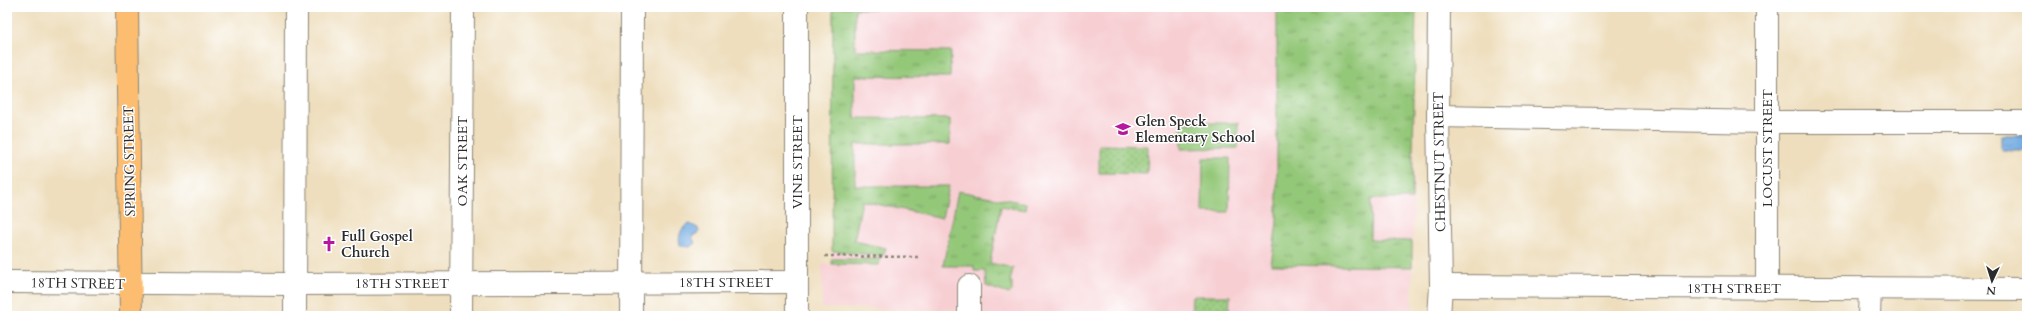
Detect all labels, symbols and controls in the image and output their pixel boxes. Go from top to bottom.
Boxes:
street label: LOCUST STREET [1758,89,1777,207]
street label: CHESTNUT STREET [1429,92,1450,232]
street label: SPRING STREET [119,105,140,217]
place label: Glen Speck Elementary School [1135,112,1255,147]
street label: VINE STREET [788,115,807,209]
street label: OAK STREET [453,116,472,206]
school or university icon: Glen Speck Elementary School [1114,120,1132,138]
place label: Full Gospel Church [341,227,413,262]
church icon: Full Gospel Church [320,235,338,253]
north arrow [1972,261,2012,301]
street label: 18TH STREET [31,273,125,294]
street label: 18TH STREET [679,273,773,292]
street label: 18TH STREET [355,274,449,293]
street label: 18TH STREET [1687,279,1781,298]
text: N [1986,283,1997,298]

